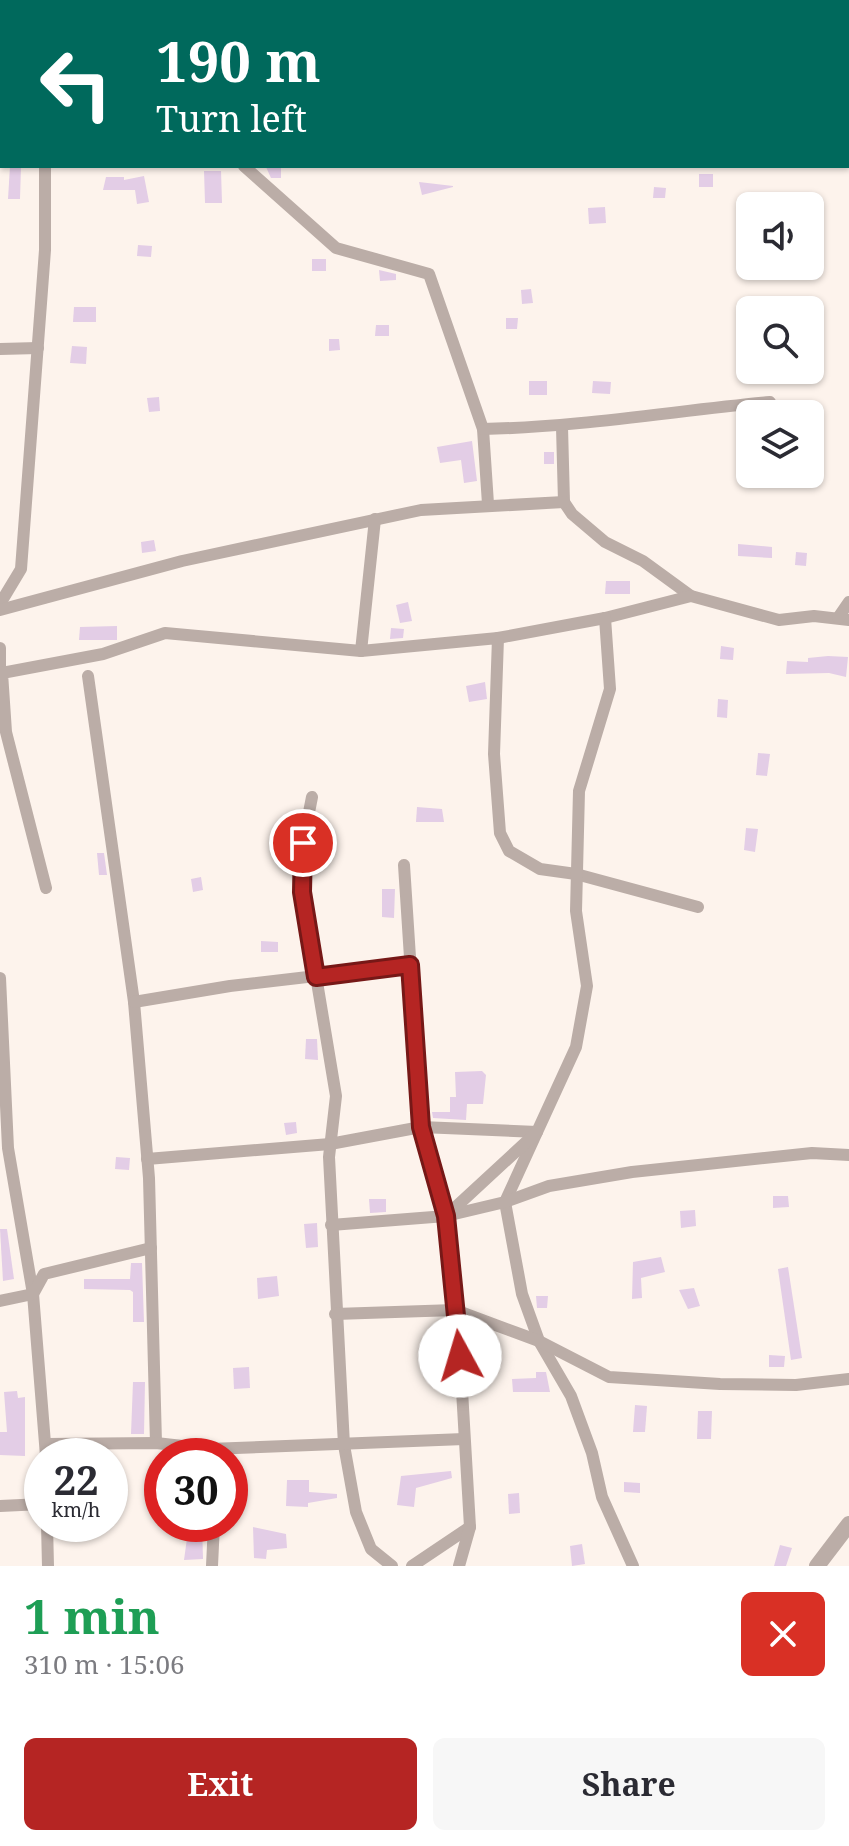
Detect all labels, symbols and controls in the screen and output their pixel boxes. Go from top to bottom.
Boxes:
text: 190 m [156,22,321,98]
icon: left [24,32,128,136]
text: Turn left [156,94,307,143]
map controls [736,192,824,488]
button: sound [736,192,824,280]
button: search [736,296,824,384]
button: layers [736,400,824,488]
pin [269,809,337,877]
icon: arrive [281,821,325,865]
position arrow [418,1314,502,1398]
speed limit sign: 30 [144,1438,248,1542]
text: 22 [53,1452,99,1507]
text: km/h [51,1496,101,1523]
text: 1 min [24,1583,160,1648]
button: close [741,1592,825,1676]
text: 310 m · 15:06 [24,1646,185,1682]
button: Exit [24,1738,417,1830]
button: Share [433,1738,825,1830]

